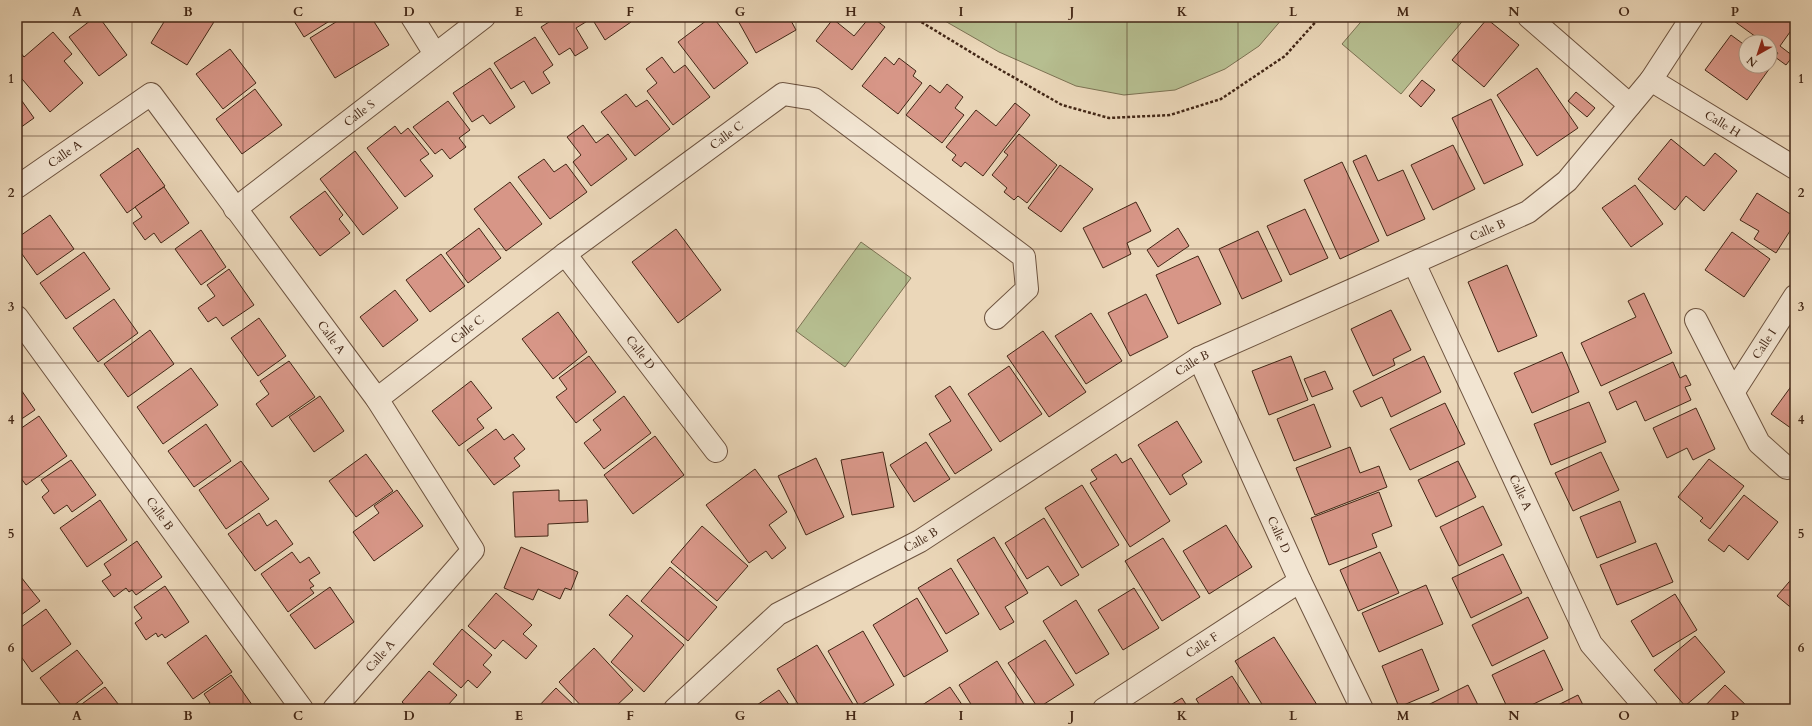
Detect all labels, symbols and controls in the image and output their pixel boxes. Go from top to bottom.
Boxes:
text: A [72,3,82,21]
text: B [183,3,193,21]
text: C [293,3,303,21]
text: D [403,3,415,21]
text: E [515,3,523,21]
text: F [626,3,634,21]
text: G [735,3,746,21]
text: H [845,3,857,21]
text: I [958,3,964,21]
text: J [1068,3,1075,21]
text: K [1177,3,1188,21]
text: L [1289,3,1298,21]
text: M [1397,3,1410,21]
text: N [1508,3,1520,21]
text: O [1618,3,1630,21]
text: P [1731,3,1739,21]
north arrow [1738,34,1778,74]
text: N [1743,52,1760,70]
text: 1 [8,70,14,88]
text: 1 [1798,70,1804,88]
street label: Calle S [341,96,378,130]
street label: Calle H [1702,107,1744,141]
street label: Calle C [706,118,747,153]
street label: Calle A [45,136,85,171]
text: 2 [8,184,15,202]
text: 2 [1798,184,1805,202]
street label: Calle B [1467,215,1508,245]
text: 3 [8,298,15,316]
text: 3 [1798,298,1805,316]
street label: Calle C [447,311,487,347]
street label: Calle A [314,317,349,358]
street label: Calle I [1749,326,1780,362]
street label: Calle D [622,332,659,373]
street label: Calle B [1172,347,1212,380]
text: 4 [8,411,15,429]
text: 4 [1798,411,1805,429]
street label: Calle A [1505,472,1536,513]
street label: Calle B [142,494,177,533]
street label: Calle D [1264,514,1294,556]
street label: Calle B [901,523,941,556]
text: 5 [8,525,14,543]
text: 5 [1798,525,1804,543]
street label: Calle F [1183,628,1222,662]
street label: Calle A [362,636,399,675]
text: 6 [8,639,15,657]
text: 6 [1798,639,1805,657]
text: A [72,707,82,725]
text: B [183,707,193,725]
text: C [293,707,303,725]
text: D [403,707,415,725]
text: E [515,707,523,725]
text: F [626,707,634,725]
text: G [735,707,746,725]
text: H [845,707,857,725]
text: I [958,707,964,725]
text: J [1068,707,1075,725]
text: K [1177,707,1188,725]
text: L [1289,707,1298,725]
text: M [1397,707,1410,725]
text: N [1508,707,1520,725]
text: O [1618,707,1630,725]
text: P [1731,707,1739,725]

